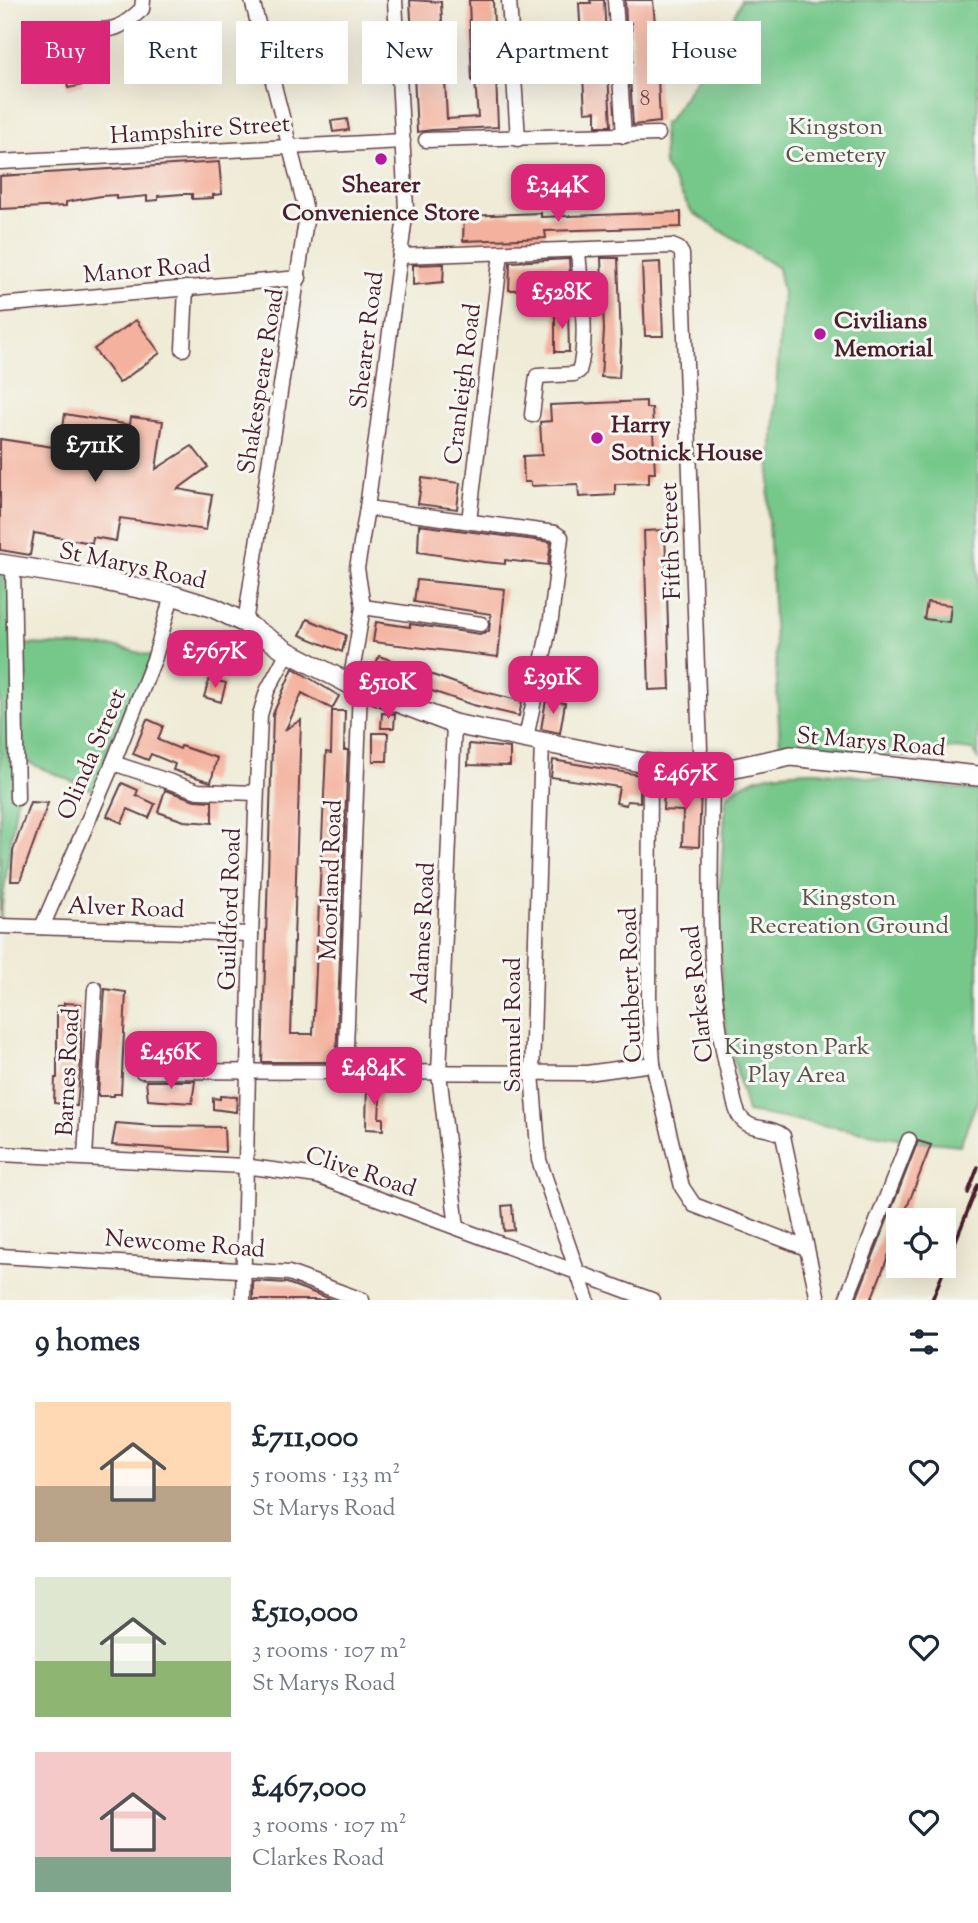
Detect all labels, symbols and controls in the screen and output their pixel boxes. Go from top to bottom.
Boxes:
chip: Buy [21,21,110,84]
chip: Rent [124,21,222,84]
chip: Filters [236,21,348,84]
chip: New [362,21,457,84]
chip: Apartment [471,21,633,84]
chip: House [647,21,761,84]
house number: 8 [640,85,650,115]
street label: Hampshire Street [109,108,291,154]
park label: Kingston Cemetery [786,111,886,173]
marker: Shearer Convenience Store [373,151,389,167]
pin: £344K [509,164,607,224]
place label: Shearer Convenience Store [282,169,480,231]
text: £344K [527,170,589,203]
street label: Manor Road [82,248,213,294]
street label: Shearer Road [343,269,393,411]
pin: £528K [513,272,611,331]
text: £528K [532,277,592,310]
street label: Shakespeare Road [231,286,293,476]
street label: Cranleigh Road [437,301,491,467]
place label: Civilians Memorial [834,305,933,367]
marker: Civilians Memorial [812,326,828,342]
place label: Harry Sotnick House [611,409,763,471]
pin: £711K [46,424,144,484]
text: £711K [67,430,123,463]
marker: Harry Sotnick House [589,430,605,446]
street label: Fifth Street [653,482,691,600]
street label: St Marys Road [56,535,210,599]
pin: £767K [166,630,264,690]
text: £767K [183,636,247,669]
pin: £391K [504,656,602,716]
pin: £510K [339,662,437,721]
text: £391K [524,662,582,695]
text: £510K [359,667,417,700]
street label: Olinda Street [50,684,136,826]
street label: St Marys Road [795,720,947,766]
pin: £467K [637,752,735,812]
text: £467K [654,758,718,791]
street label: Moorland Road [312,799,352,961]
street label: Guildford Road [211,827,251,991]
street label: Adames Road [403,861,445,1005]
park label: Kingston Recreation Ground [749,882,949,944]
street label: Alver Road [67,890,185,928]
street label: Cuthbert Road [612,906,652,1063]
street label: Clarkes Road [675,923,723,1064]
street label: Samuel Road [497,957,531,1093]
street label: Barnes Road [49,1007,89,1137]
park label: Kingston Park Play Area [724,1031,870,1093]
pin: £456K [122,1032,220,1091]
text: £456K [141,1037,201,1070]
pin: £484K [325,1048,423,1107]
text: £484K [342,1053,406,1086]
street label: Clive Road [301,1139,421,1207]
map controls [886,1208,956,1278]
button: locate [886,1208,956,1278]
street label: Newcome Road [104,1222,267,1268]
text: 9 homes [35,1321,140,1364]
icon: filters [905,1323,943,1361]
text: £711,000 [252,1417,358,1460]
icon: home [91,1430,175,1514]
icon: heart [905,1453,943,1491]
text: 5 rooms · 133 m² [252,1460,400,1493]
text: St Marys Road [252,1493,396,1526]
text: £510,000 [252,1592,358,1635]
icon: home [91,1605,175,1689]
icon: heart [905,1628,943,1666]
text: 3 rooms · 107 m² [252,1635,407,1668]
text: St Marys Road [252,1668,396,1701]
text: £467,000 [252,1767,366,1810]
icon: home [91,1780,175,1864]
icon: heart [905,1803,943,1841]
text: 3 rooms · 107 m² [252,1810,407,1843]
text: Clarkes Road [252,1843,384,1876]

